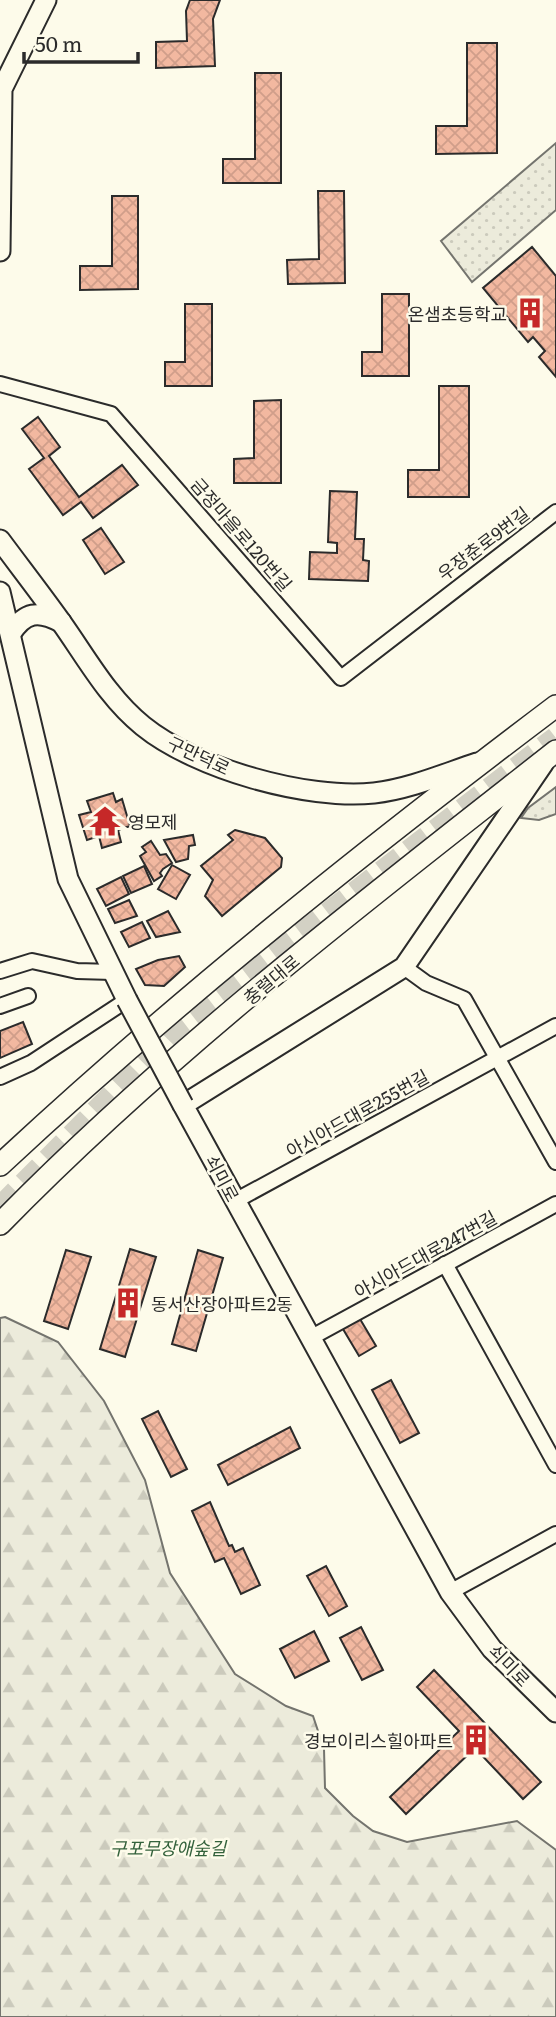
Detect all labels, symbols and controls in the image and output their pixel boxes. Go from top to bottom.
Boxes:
scale bar [24,21,138,65]
text: 50 m [35,27,82,58]
building icon: 온샘초등학교 [513,296,547,330]
place label: 온샘초등학교 [408,300,507,327]
street label: 금정마을로120번길 [185,471,299,597]
street label: 우장춘로9번길 [431,499,535,587]
street label: 구만덕로 [163,729,235,781]
temple icon: 영모제 [88,804,122,838]
place label: 영모제 [128,808,178,835]
street label: 충렬대로 [237,947,305,1011]
street label: 아시아드대로255번길 [281,1062,433,1164]
street label: 쇠미로 [199,1150,247,1206]
street label: 아시아드대로247번길 [348,1203,502,1305]
building icon: 동서산장아파트2동 [111,1286,145,1320]
place label: 동서산장아파트2동 [151,1290,293,1317]
street label: 쇠미로 [483,1638,537,1692]
building icon: 경보이리스힐아파트 [459,1723,493,1757]
place label: 경보이리스힐아파트 [304,1727,453,1754]
park label: 구포무장애숲길 [110,1834,227,1861]

